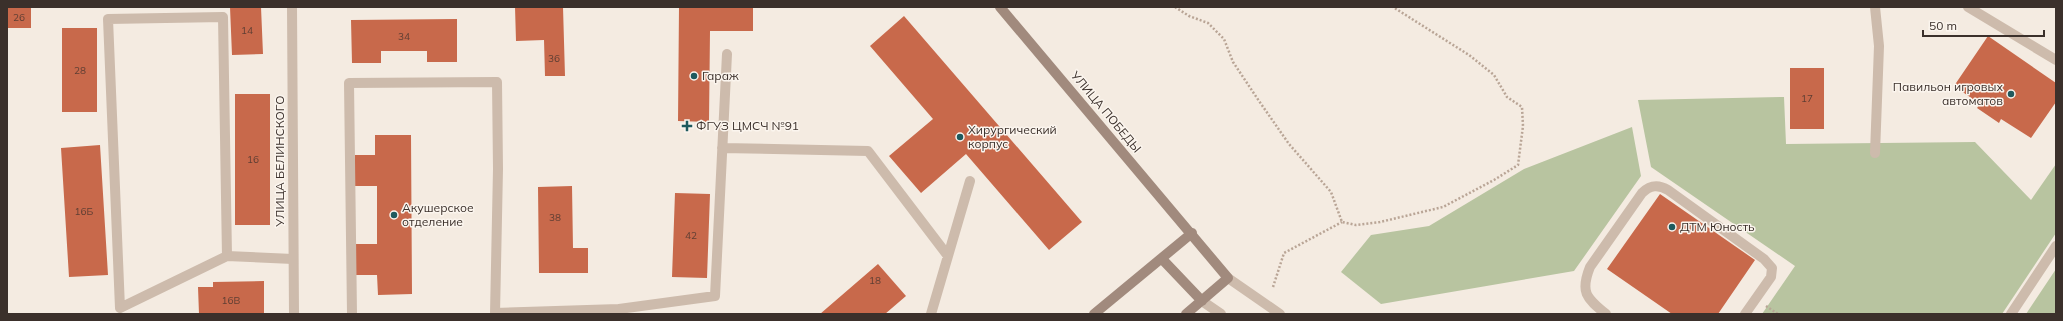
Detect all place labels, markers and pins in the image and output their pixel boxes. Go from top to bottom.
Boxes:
place label: Гараж [702,68,739,83]
marker: Гараж [689,71,699,81]
place label: Павильон игровых автоматов [1893,79,2003,108]
marker: Павильон игровых автоматов [2006,89,2016,99]
place label: ФГУЗ ЦМСЧ №91 [696,118,799,133]
marker: ФГУЗ ЦМСЧ №91 [681,120,693,132]
place label: Хирургический корпус [968,122,1057,151]
marker: Хирургический корпус [955,132,965,142]
place label: Акушерское отделение [402,200,474,229]
marker: Акушерское отделение [389,210,399,220]
place label: ДТМ Юность [1680,219,1755,234]
marker: ДТМ Юность [1667,222,1677,232]

